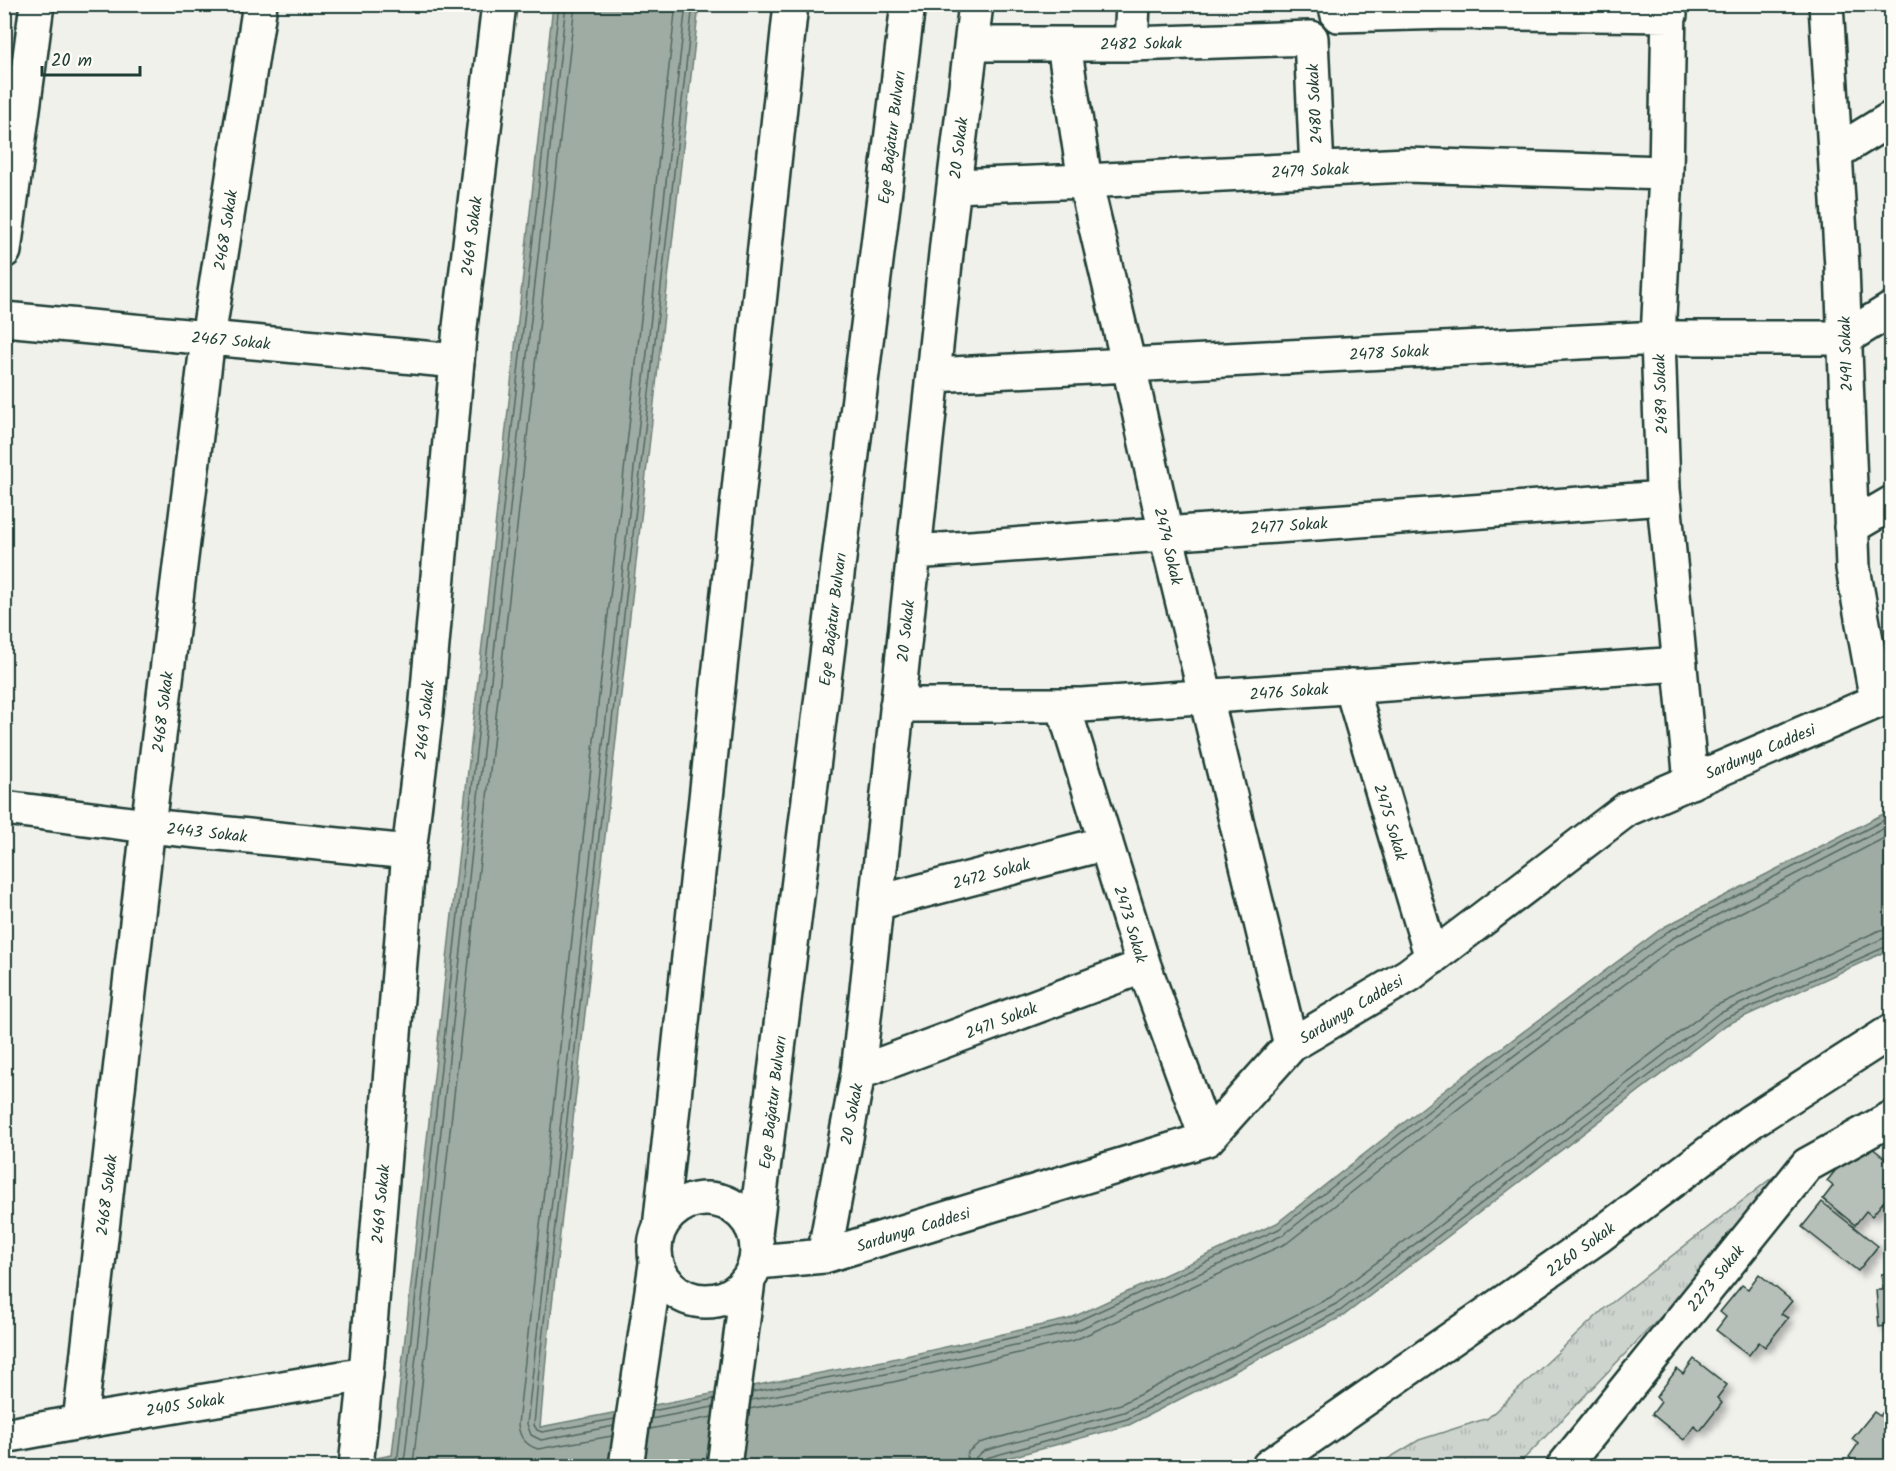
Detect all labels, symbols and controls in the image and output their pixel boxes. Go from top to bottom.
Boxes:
street label: 2482 Sokak [1100,31,1183,58]
scale bar [42,39,140,77]
text: 20 m [51,47,92,76]
street label: 2480 Sokak [1301,63,1330,145]
street label: Ege Bağatur Bulvarı [872,69,913,205]
street label: 20 Sokak [943,115,976,180]
street label: 2479 Sokak [1270,157,1350,186]
street label: 2468 Sokak [208,188,245,272]
street label: 2469 Sokak [455,195,490,277]
street label: 2491 Sokak [1833,315,1860,392]
street label: 2467 Sokak [190,326,272,357]
street label: 2478 Sokak [1349,339,1430,368]
street label: 2489 Sokak [1648,353,1675,434]
street label: 2474 Sokak [1146,505,1189,588]
street label: 2477 Sokak [1250,511,1329,542]
street label: Ege Bağatur Bulvarı [813,551,854,687]
street label: 20 Sokak [891,599,922,663]
street label: 2468 Sokak [146,670,181,754]
street label: 2476 Sokak [1249,677,1330,708]
street label: 2469 Sokak [409,679,442,761]
street label: Sardunya Caddesi [1701,717,1821,787]
street label: 2475 Sokak [1366,781,1413,864]
street label: 2443 Sokak [165,817,249,850]
street label: 2472 Sokak [950,852,1033,897]
street label: 2473 Sokak [1106,883,1153,966]
street label: Sardunya Caddesi [1295,969,1410,1051]
street label: 2471 Sokak [962,996,1042,1047]
street label: Ege Bağatur Bulvarı [753,1034,794,1170]
street label: 20 Sokak [834,1081,871,1147]
street label: 2468 Sokak [90,1153,125,1237]
street label: 2469 Sokak [366,1163,397,1245]
street label: Sardunya Caddesi [853,1201,975,1260]
street label: 2260 Sokak [1541,1216,1621,1284]
street label: 2273 Sokak [1681,1240,1751,1318]
street label: 2405 Sokak [144,1387,227,1424]

